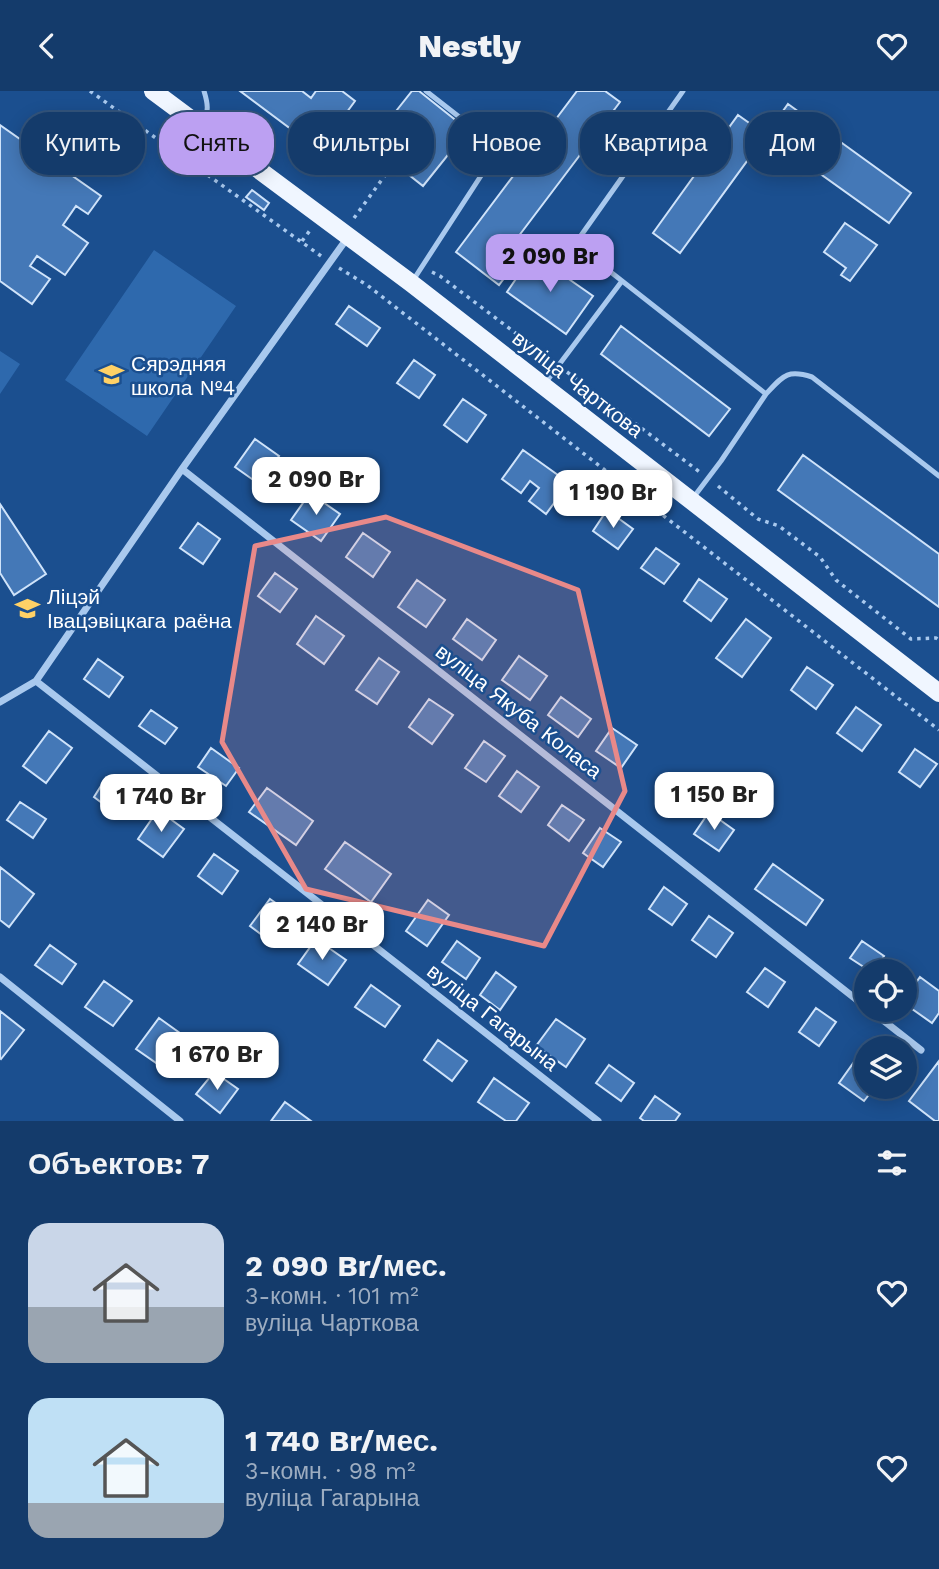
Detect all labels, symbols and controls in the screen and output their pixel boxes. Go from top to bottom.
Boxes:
icon: back [28,27,66,65]
text: Nestly [418,27,521,65]
icon: heart [873,27,911,65]
chip: Купить [21,112,145,175]
chip: Снять [159,112,274,175]
chip: Фильтры [288,112,434,175]
chip: Новое [448,112,566,175]
chip: Квартира [580,112,731,175]
chip: Дом [745,112,840,175]
pin: 2 090 Br [478,235,622,294]
text: 2 090 Br [502,243,598,270]
street label: вуліца Чарткова [508,325,648,443]
place label: Сярэдняя школа №4 [131,351,235,400]
school or university icon: Сярэдняя школа №4 [97,361,125,389]
pin: 2 090 Br [244,457,388,517]
text: 2 090 Br [268,466,364,493]
pin: 1 190 Br [541,471,685,530]
text: 1 190 Br [569,479,657,506]
place label: Ліцэй Івацэвіцкага раёна [47,584,232,633]
school or university icon: Ліцэй Івацэвіцкага раёна [13,594,41,622]
street label: вуліца Якуба Коласа [431,638,607,784]
pin: 1 150 Br [642,773,786,832]
pin: 1 740 Br [89,775,233,834]
text: 1 150 Br [671,781,757,808]
text: 1 740 Br [116,783,206,810]
pin: 2 140 Br [250,903,394,962]
text: 2 140 Br [276,911,368,938]
street label: вуліца Гагарына [423,958,564,1076]
map controls [854,959,917,1099]
button: locate [854,959,917,1022]
pin: 1 670 Br [145,1033,289,1092]
button: layers [854,1036,917,1099]
text: 1 670 Br [172,1041,262,1068]
icon: filters [873,1144,911,1182]
text: Объектов: 7 [28,1146,210,1181]
text: 2 090 Br/мес. [245,1248,447,1283]
icon: home [84,1251,168,1335]
icon: heart [873,1274,911,1312]
text: 3-комн. · 101 m² [245,1283,419,1310]
text: вуліца Чарткова [245,1310,419,1337]
text: 1 740 Br/мес. [245,1423,438,1458]
icon: home [84,1426,168,1510]
icon: heart [873,1449,911,1487]
text: 3-комн. · 98 m² [245,1458,415,1485]
text: вуліца Гагарына [245,1485,420,1512]

